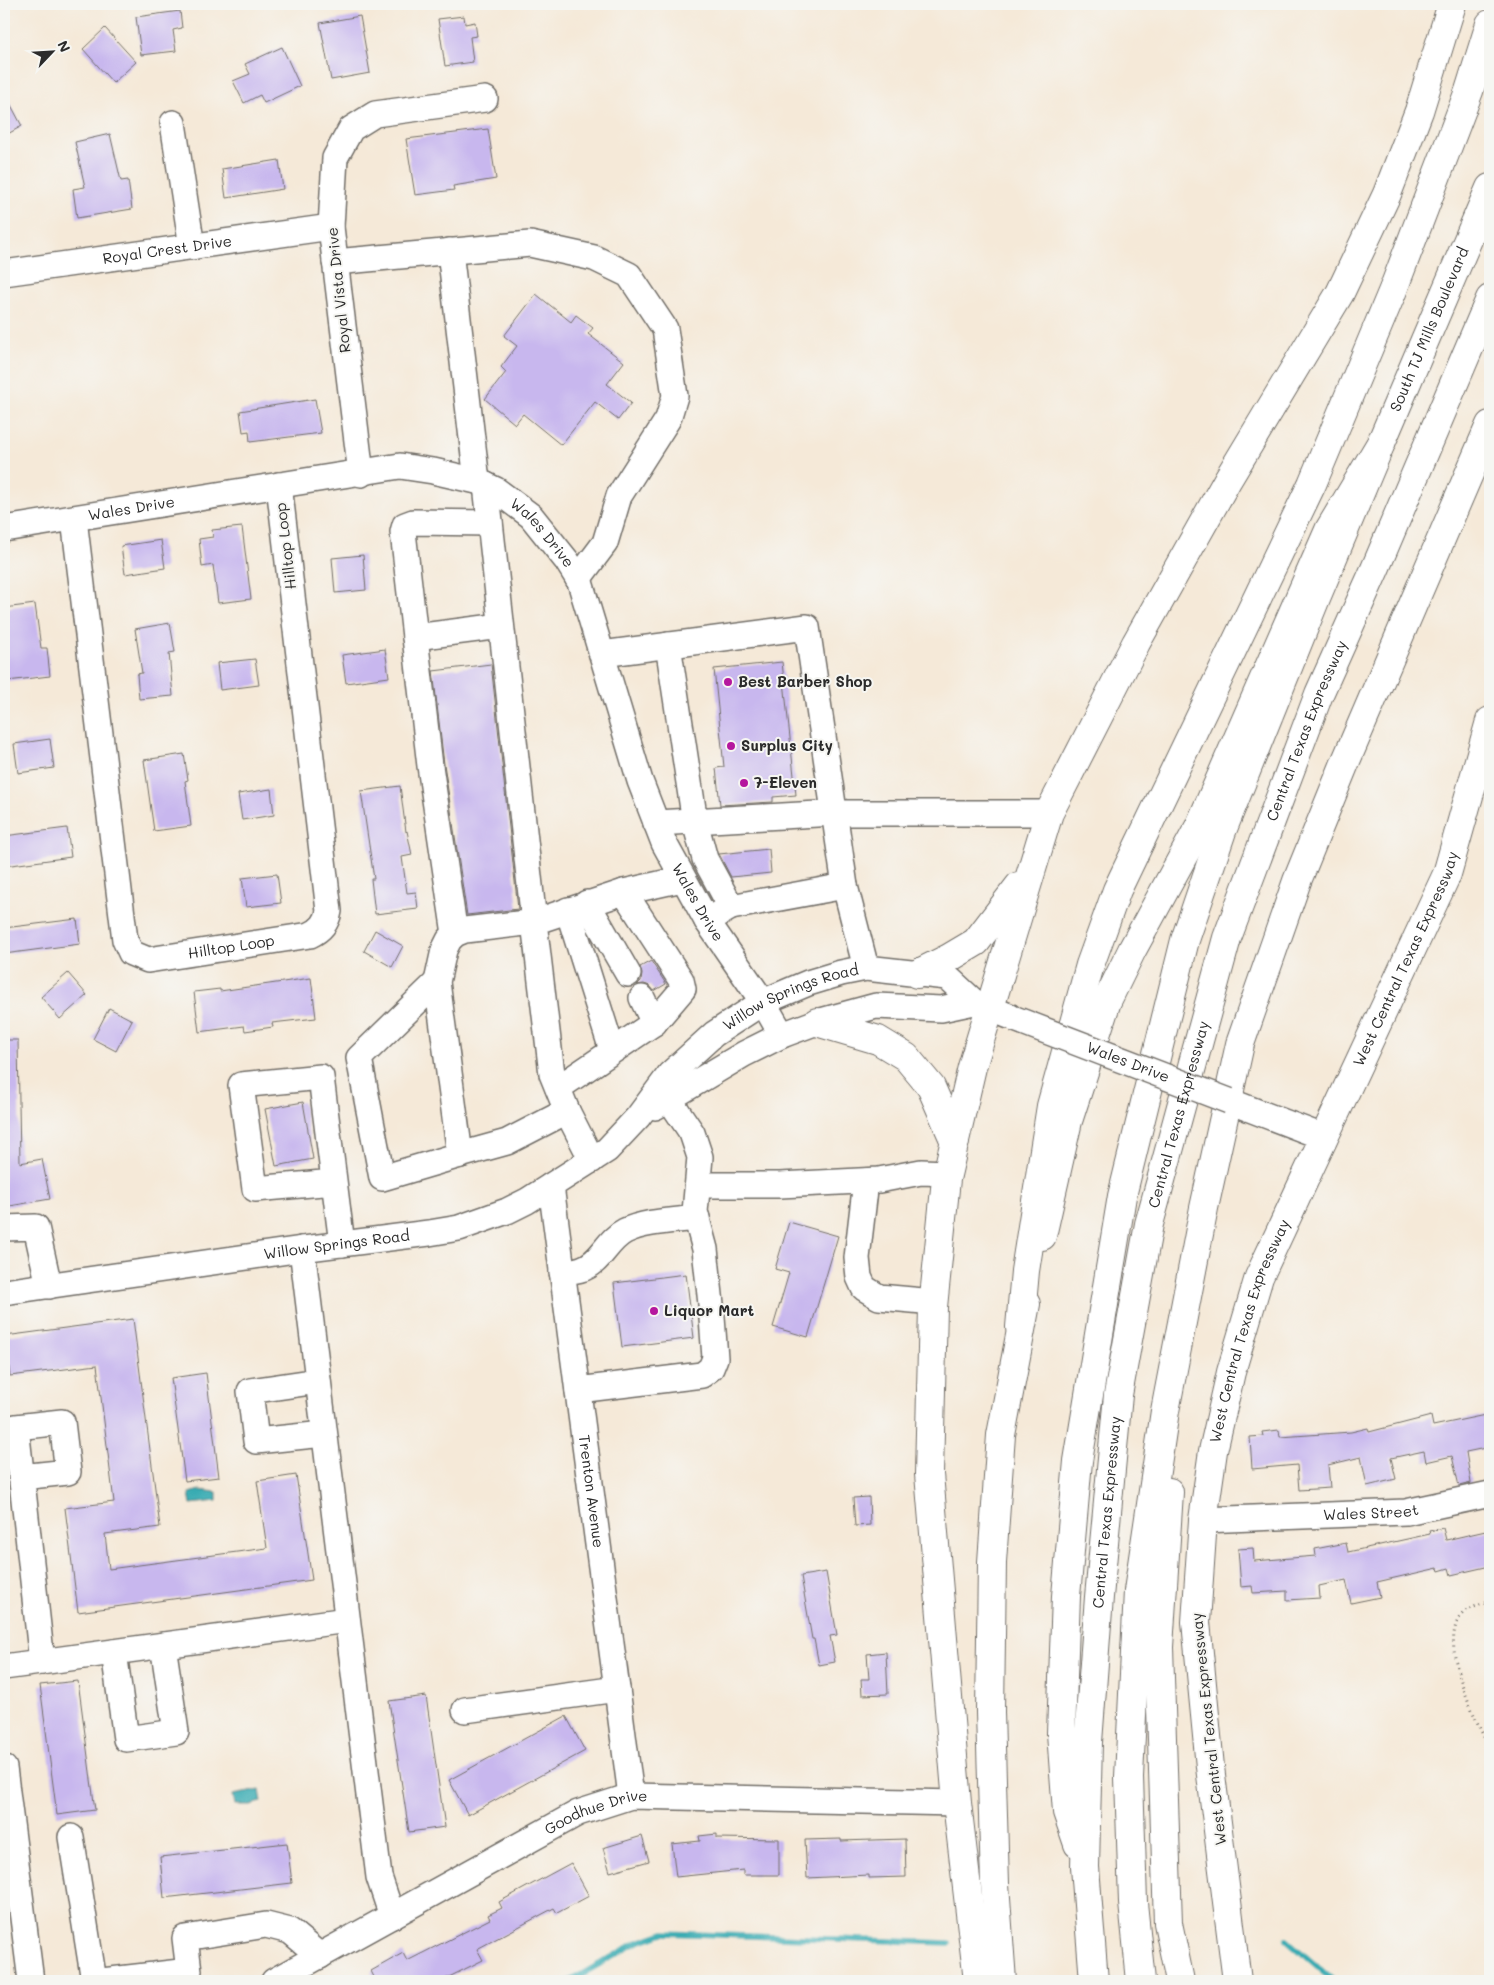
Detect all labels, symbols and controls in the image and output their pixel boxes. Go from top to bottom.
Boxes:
north arrow [28,28,78,78]
text: N [53,37,75,55]
street label: Royal Vista Drive [321,226,355,354]
street label: Royal Crest Drive [101,230,233,268]
street label: South TJ Mills Boulevard [1385,244,1473,414]
street label: Wales Drive [87,491,176,524]
street label: Wales Drive [507,493,579,571]
street label: Hilltop Loop [270,502,300,591]
street label: Central Texas Expressway [1261,637,1351,824]
place label: Best Barber Shop [738,671,872,691]
marker: Best Barber Shop [722,676,734,688]
place label: Surplus City [741,735,833,755]
marker: Surplus City [725,740,737,752]
place label: 7-Eleven [754,772,817,792]
marker: 7-Eleven [738,777,750,789]
street label: West Central Texas Expressway [1348,849,1462,1069]
street label: Wales Drive [668,859,729,945]
street label: Hilltop Loop [186,930,276,963]
street label: Willow Springs Road [718,959,860,1035]
street label: Central Texas Expressway [1143,1018,1213,1210]
street label: Wales Drive [1084,1036,1173,1086]
street label: West Central Texas Expressway [1204,1215,1294,1445]
street label: Willow Springs Road [262,1225,411,1263]
place label: Liquor Mart [664,1300,755,1320]
marker: Liquor Mart [648,1305,660,1317]
street label: Central Texas Expressway [1087,1415,1125,1609]
street label: Trenton Avenue [575,1433,609,1549]
street label: Wales Street [1323,1499,1420,1524]
street label: West Central Texas Expressway [1186,1612,1230,1846]
street label: Goodhue Drive [540,1785,648,1839]

